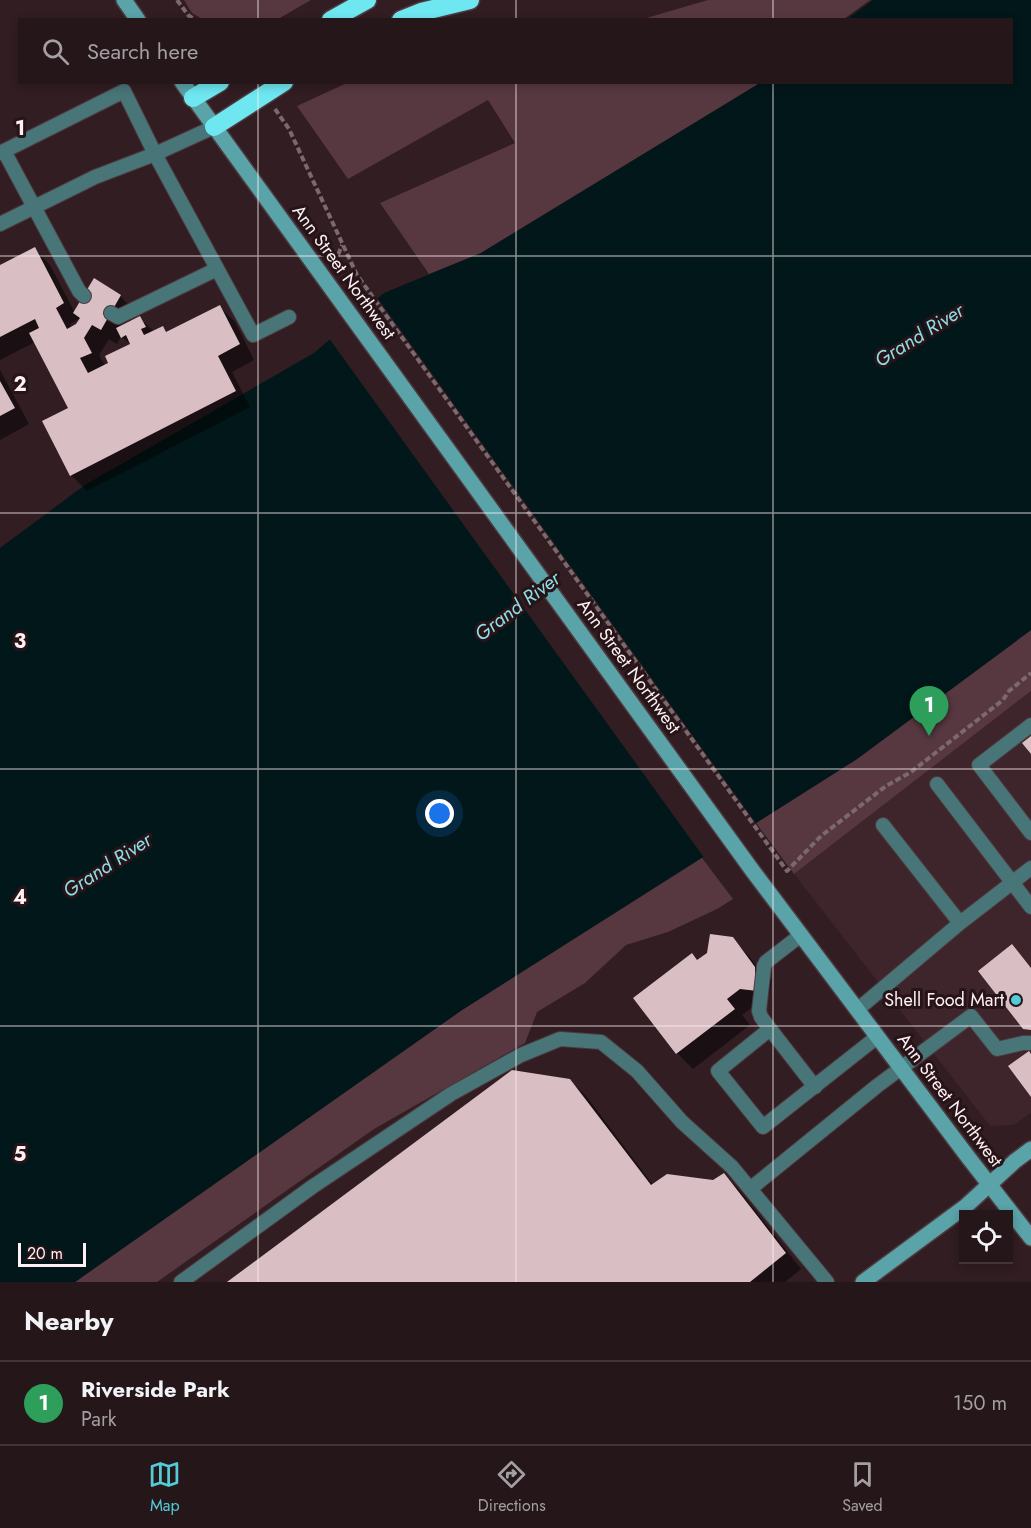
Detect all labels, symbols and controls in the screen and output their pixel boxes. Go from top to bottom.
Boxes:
search box [18,18,1013,84]
icon: search [39,35,72,68]
text: Search here [87,35,198,67]
text: 1 [15,114,25,143]
street label: Ann Street Northwest [286,199,402,345]
water label: Grand River [869,296,971,374]
text: 2 [13,370,27,399]
water label: Grand River [468,564,567,648]
street label: Ann Street Northwest [571,593,687,739]
text: 3 [14,627,26,656]
pin: 1 [910,686,948,736]
your location [425,799,454,828]
water label: Grand River [57,825,159,905]
text: 4 [13,883,27,912]
place label: Shell Food Mart [884,987,1005,1013]
marker: Shell Food Mart [1009,993,1023,1007]
street label: Ann Street Northwest [891,1028,1009,1173]
text: 5 [14,1140,27,1169]
map controls [959,1210,1013,1264]
button: locate [959,1210,1013,1264]
scale bar [18,1240,86,1268]
text: 20 m [27,1242,63,1265]
text: Nearby [24,1302,113,1340]
text: Riverside Park [81,1373,230,1405]
text: 1 [38,1389,49,1418]
text: 150 m [953,1389,1007,1418]
text: Park [81,1405,117,1434]
tab: Map [148,1458,181,1517]
tab: Directions [478,1458,546,1517]
tab: Saved [842,1458,883,1517]

